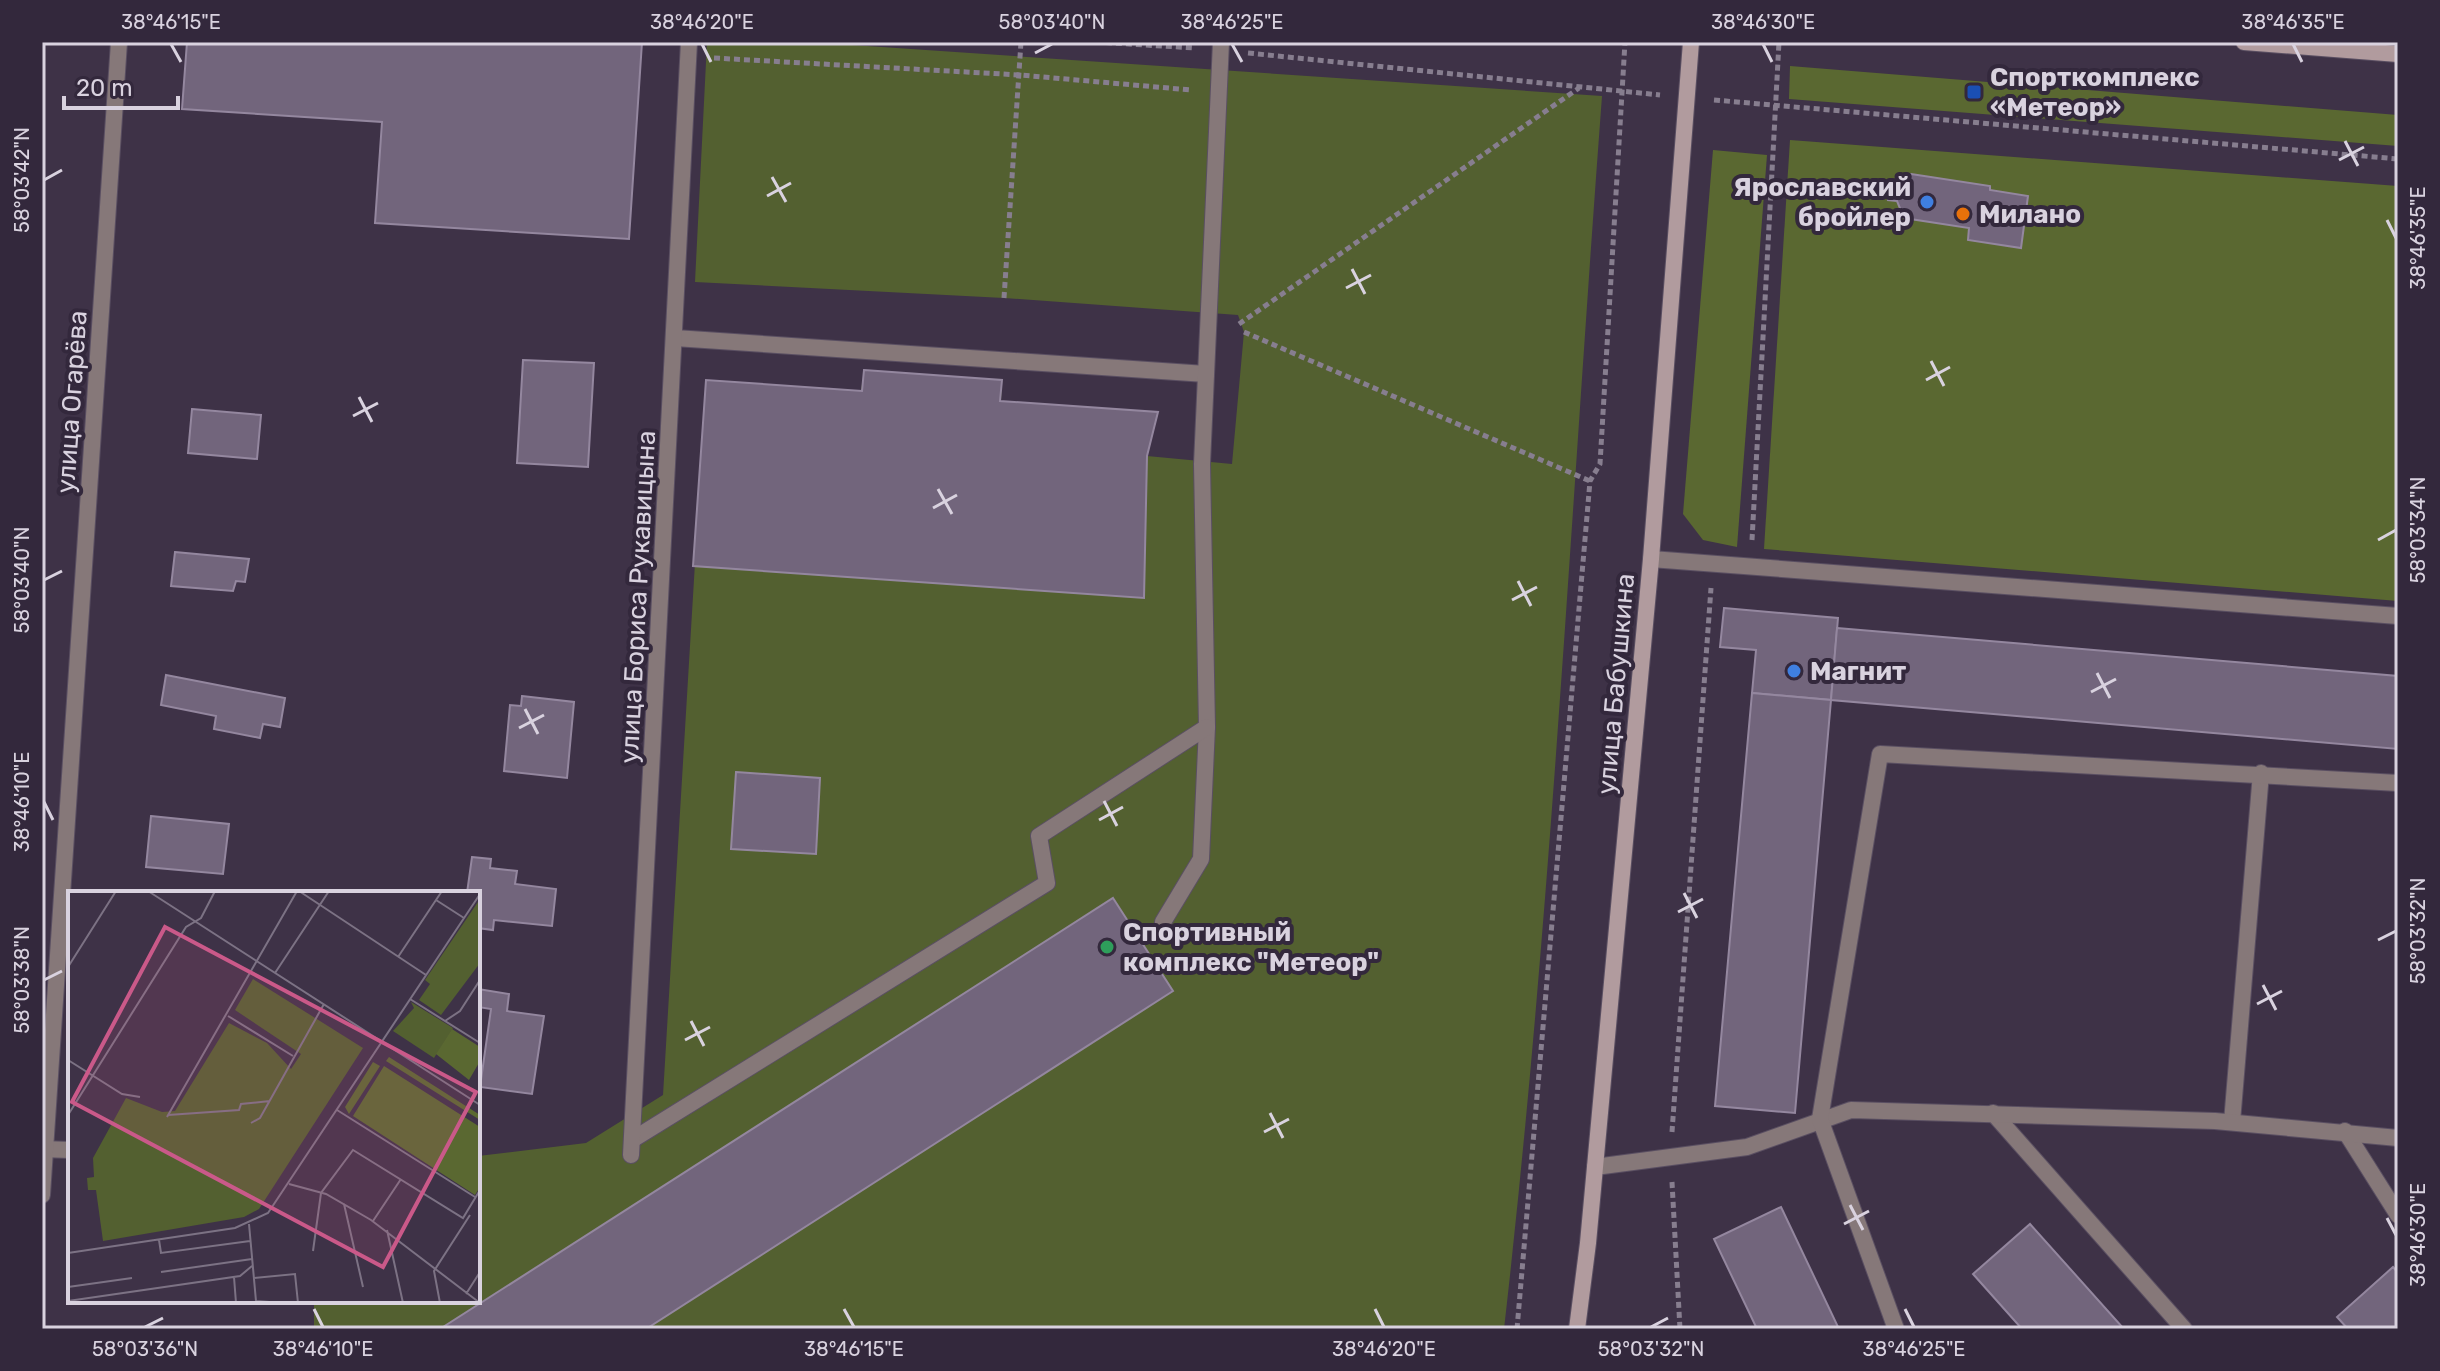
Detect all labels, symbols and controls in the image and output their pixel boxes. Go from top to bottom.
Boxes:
text: 38°46'15"E [121,10,221,34]
text: 38°46'20"E [650,10,754,34]
text: 58°03'40"N [999,10,1105,34]
text: 38°46'25"E [1181,10,1283,34]
text: 38°46'30"E [1711,10,1815,34]
text: 38°46'35"E [2241,10,2345,34]
scale bar [64,60,178,110]
place label: Спорткомплекс «Метеор» [1990,62,2200,123]
text: 20 m [76,74,133,102]
marker: Спорткомплекс «Метеор» [1965,83,1983,101]
text: 58°03'42"N [10,127,34,233]
place label: Ярославский бройлер [1734,172,1911,233]
text: 38°46'35"E [2406,186,2430,290]
marker: Ярославский бройлер [1918,193,1936,211]
place label: Милано [1979,199,2081,230]
marker: Милано [1954,205,1972,223]
street label: улица Огарёва [50,310,94,494]
street label: улица Бориса Рукавицына [614,430,662,764]
text: 58°03'34"N [2406,477,2430,583]
text: 58°03'40"N [10,527,34,633]
street label: улица Бабушкина [1591,572,1641,796]
place label: Магнит [1810,656,1906,687]
marker: Магнит [1785,662,1803,680]
text: 38°46'10"E [10,752,34,852]
text: 58°03'32"N [2406,878,2430,984]
inset map [68,891,480,1303]
place label: Спортивный комплекс "Метеор" [1123,917,1379,978]
text: 58°03'38"N [10,926,34,1034]
marker: Спортивный комплекс "Метеор" [1098,938,1116,956]
text: 38°46'30"E [2406,1183,2430,1287]
text: 58°03'36"N [92,1337,198,1361]
text: 38°46'10"E [273,1337,373,1361]
text: 38°46'15"E [804,1337,904,1361]
text: 38°46'20"E [1332,1337,1436,1361]
text: 58°03'32"N [1598,1337,1704,1361]
text: 38°46'25"E [1863,1337,1965,1361]

